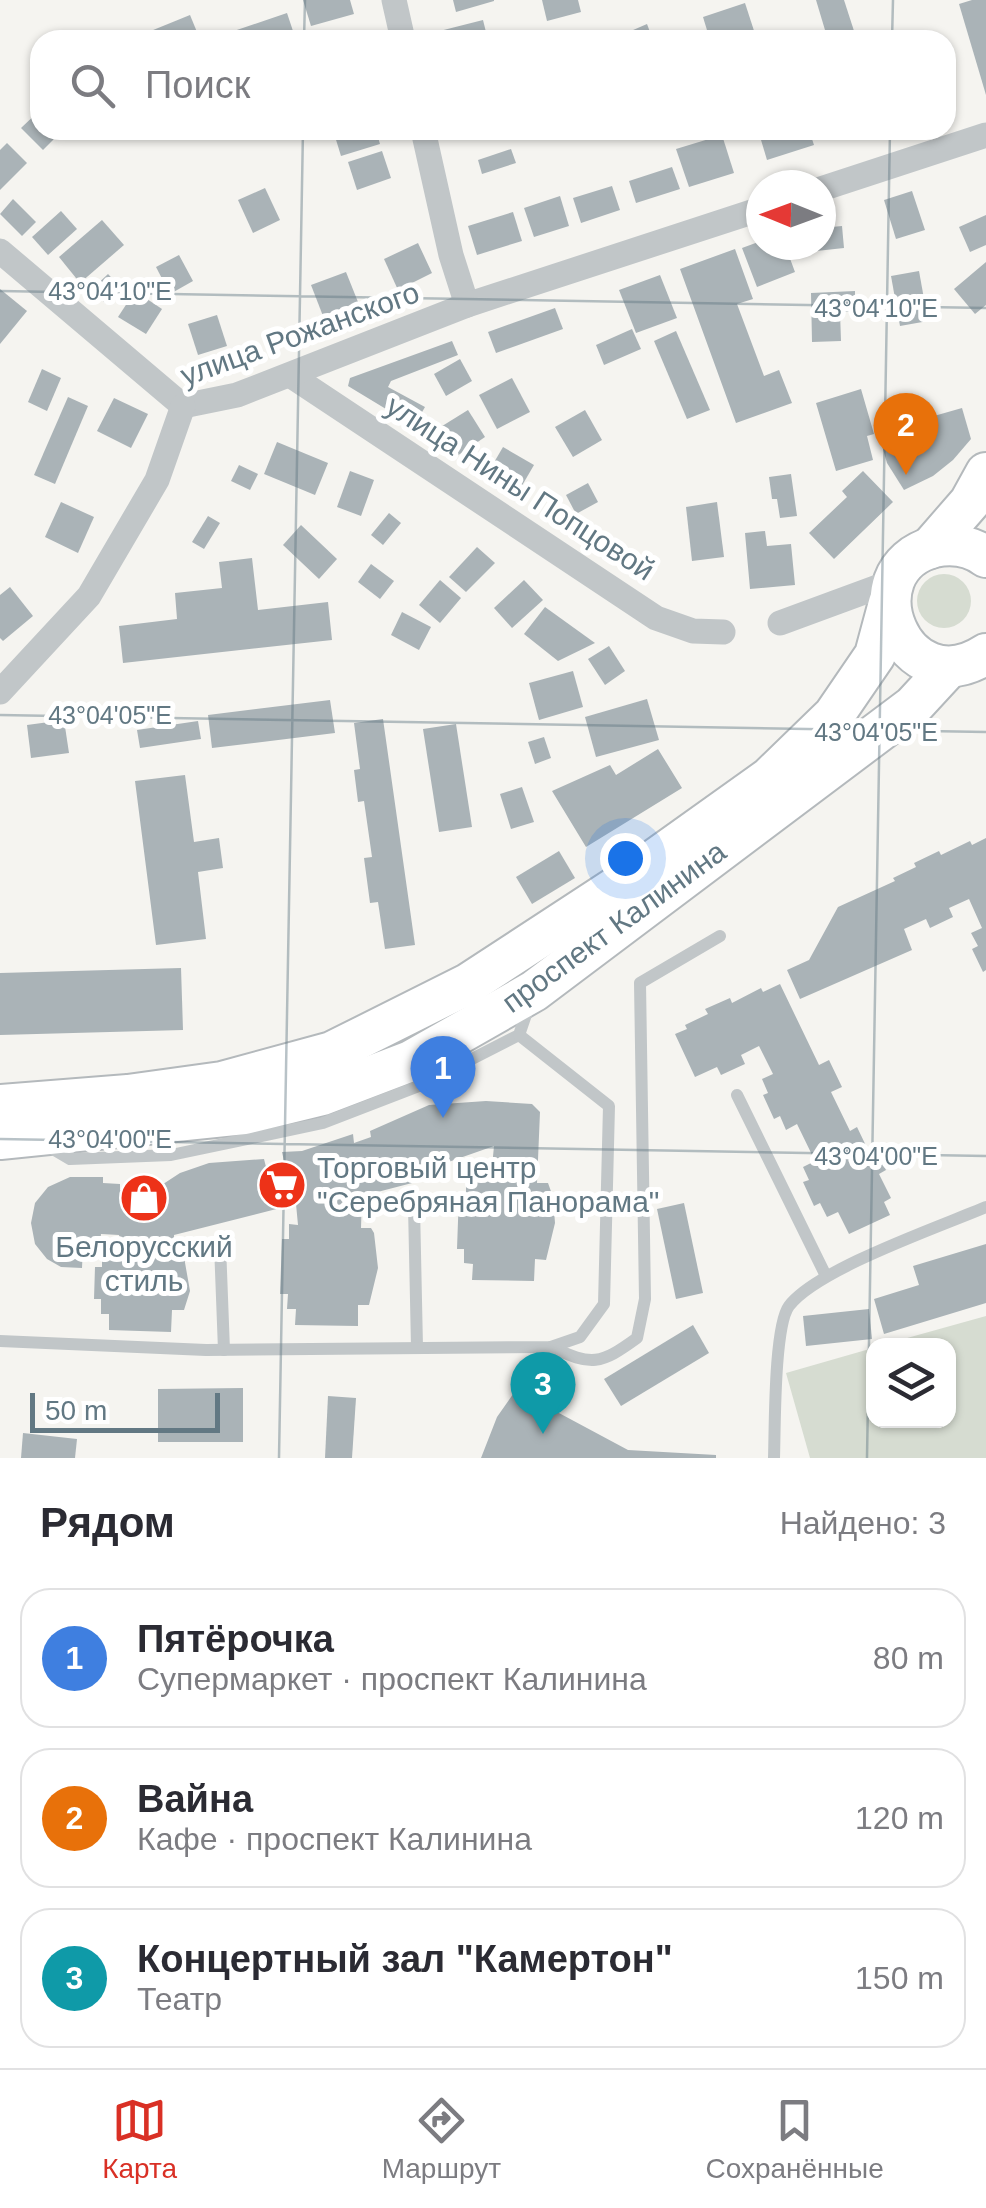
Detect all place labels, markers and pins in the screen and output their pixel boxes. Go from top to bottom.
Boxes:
pin: 2 [874,392,938,475]
pin: 1 [410,1036,476,1118]
place label: Торговый центр "Серебряная Панорама" [317,1151,659,1218]
supermarket icon: Торговый центр "Серебряная Панорама" [256,1159,308,1211]
shop icon: Белорусский стиль [118,1172,170,1224]
place label: Белорусский стиль [55,1230,233,1297]
pin: 3 [510,1352,576,1434]

